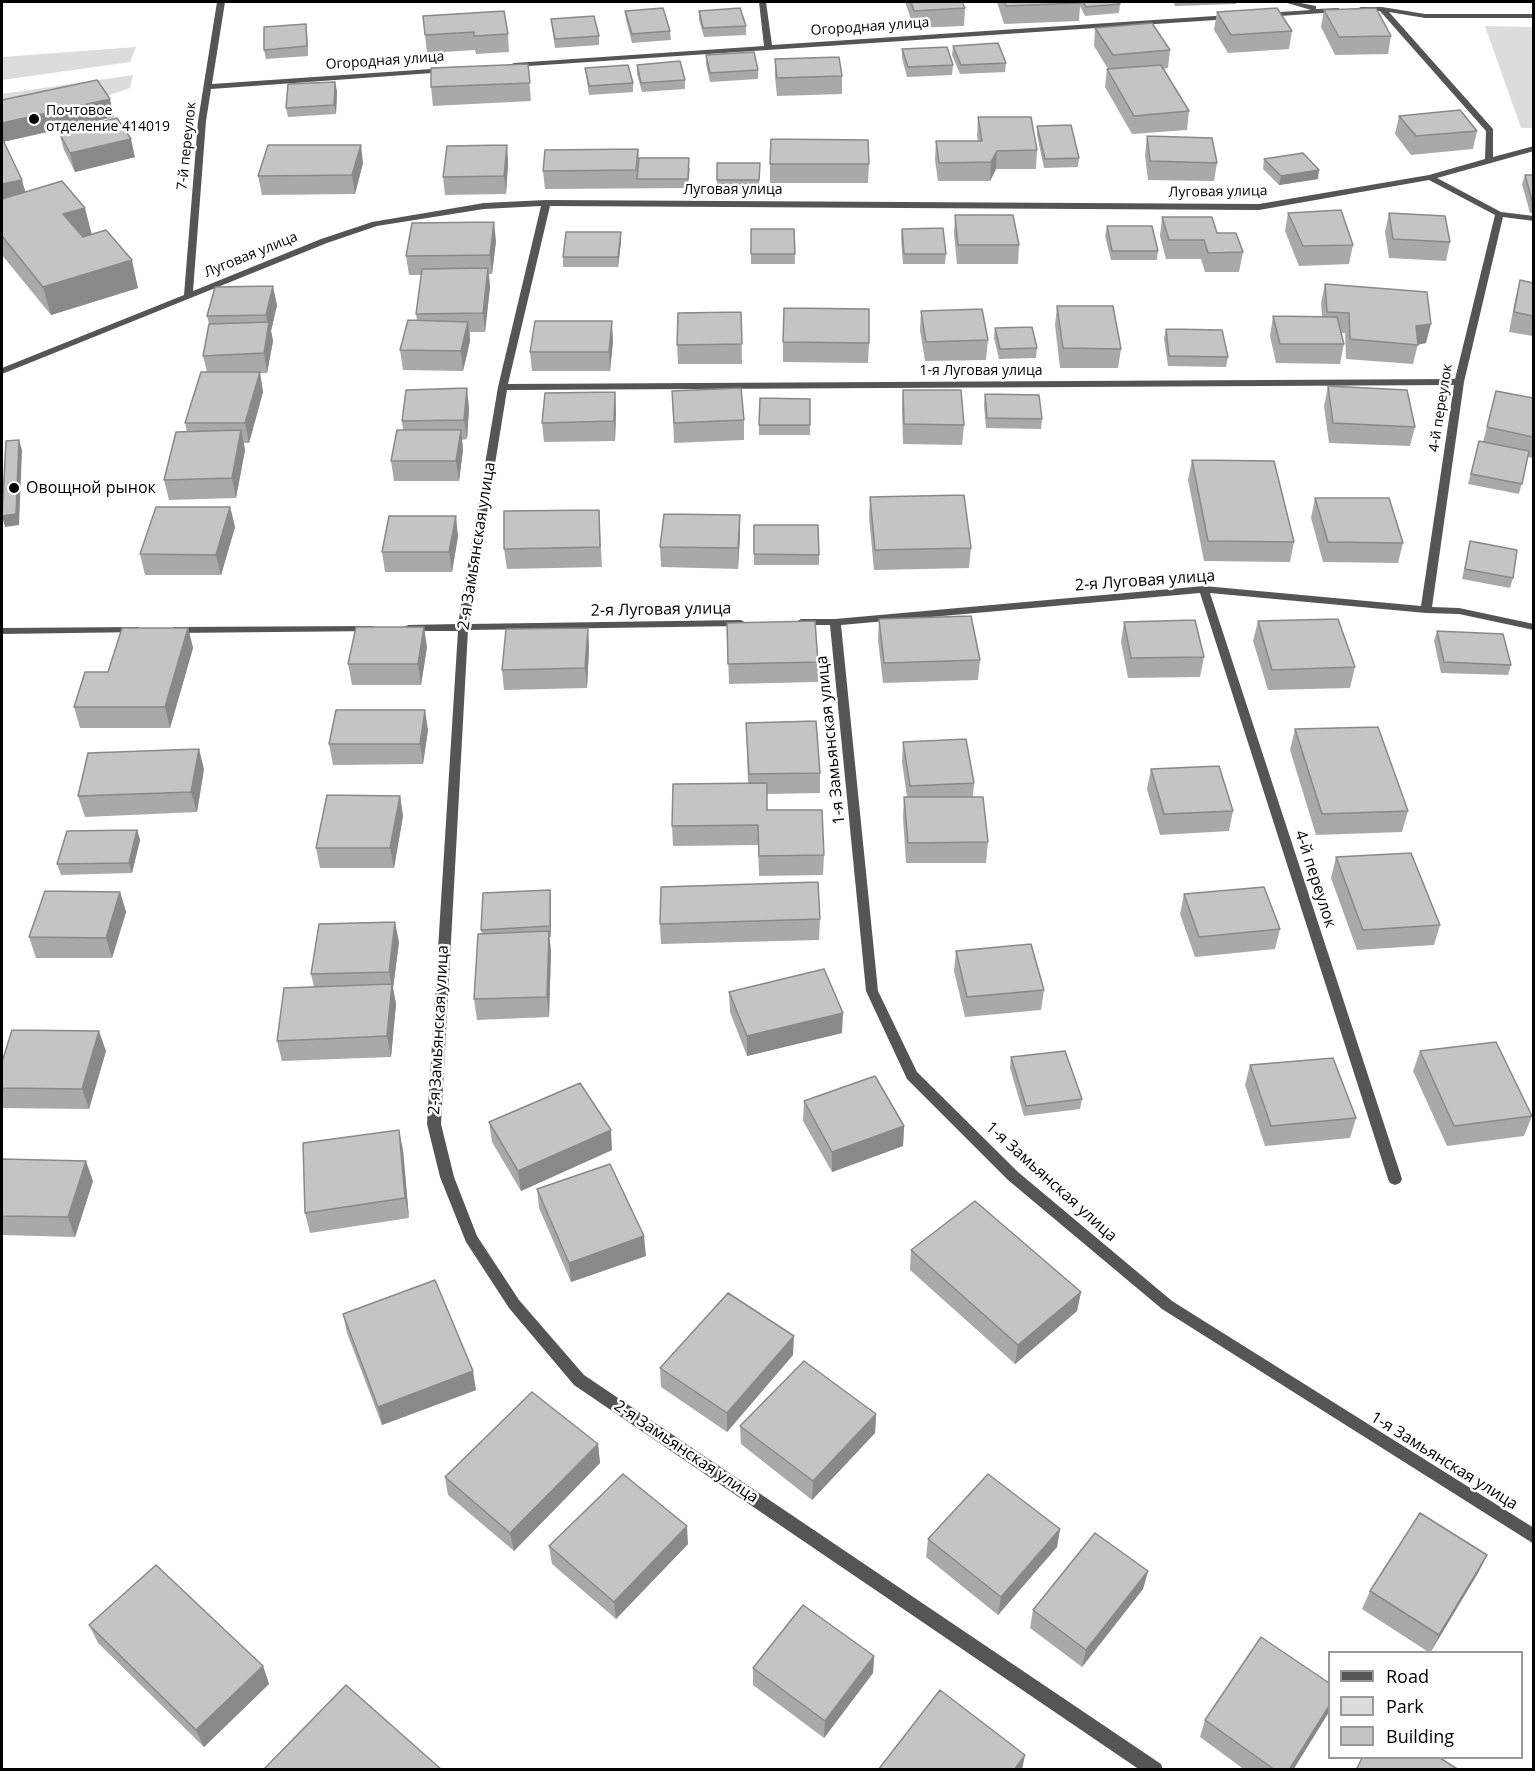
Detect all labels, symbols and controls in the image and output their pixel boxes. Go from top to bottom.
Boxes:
street label: Огородная улица [810,14,930,40]
street label: Огородная улица [325,48,445,74]
street label: 7-й переулок [174,101,200,191]
place label: Почтовое отделение 414019 [46,103,170,136]
marker: Почтовое отделение 414019 [27,112,41,126]
street label: Луговая улица [684,182,782,198]
street label: Луговая улица [1168,183,1268,201]
street label: Луговая улица [202,229,300,281]
street label: 1-я Луговая улица [920,363,1042,379]
street label: 4-й переулок [1426,363,1456,453]
street label: 2-я Замьянская улица [454,461,500,631]
place label: Овощной рынок [26,478,156,498]
marker: Овощной рынок [7,481,21,495]
street label: 2-я Луговая улица [1074,567,1216,595]
street label: 2-я Луговая улица [591,599,731,621]
street label: 1-я Замьянская улица [813,655,849,825]
street label: 4-й переулок [1290,828,1340,930]
street label: 2-я Замьянская улица [425,945,453,1115]
street label: 1-я Замьянская улица [981,1118,1121,1246]
street label: 2-я Замьянская улица [610,1397,762,1507]
street label: 1-я Замьянская улица [1367,1408,1521,1514]
legend [1328,1651,1523,1759]
text: Road [1386,1664,1429,1688]
text: Park [1386,1694,1424,1718]
text: Building [1386,1724,1454,1748]

